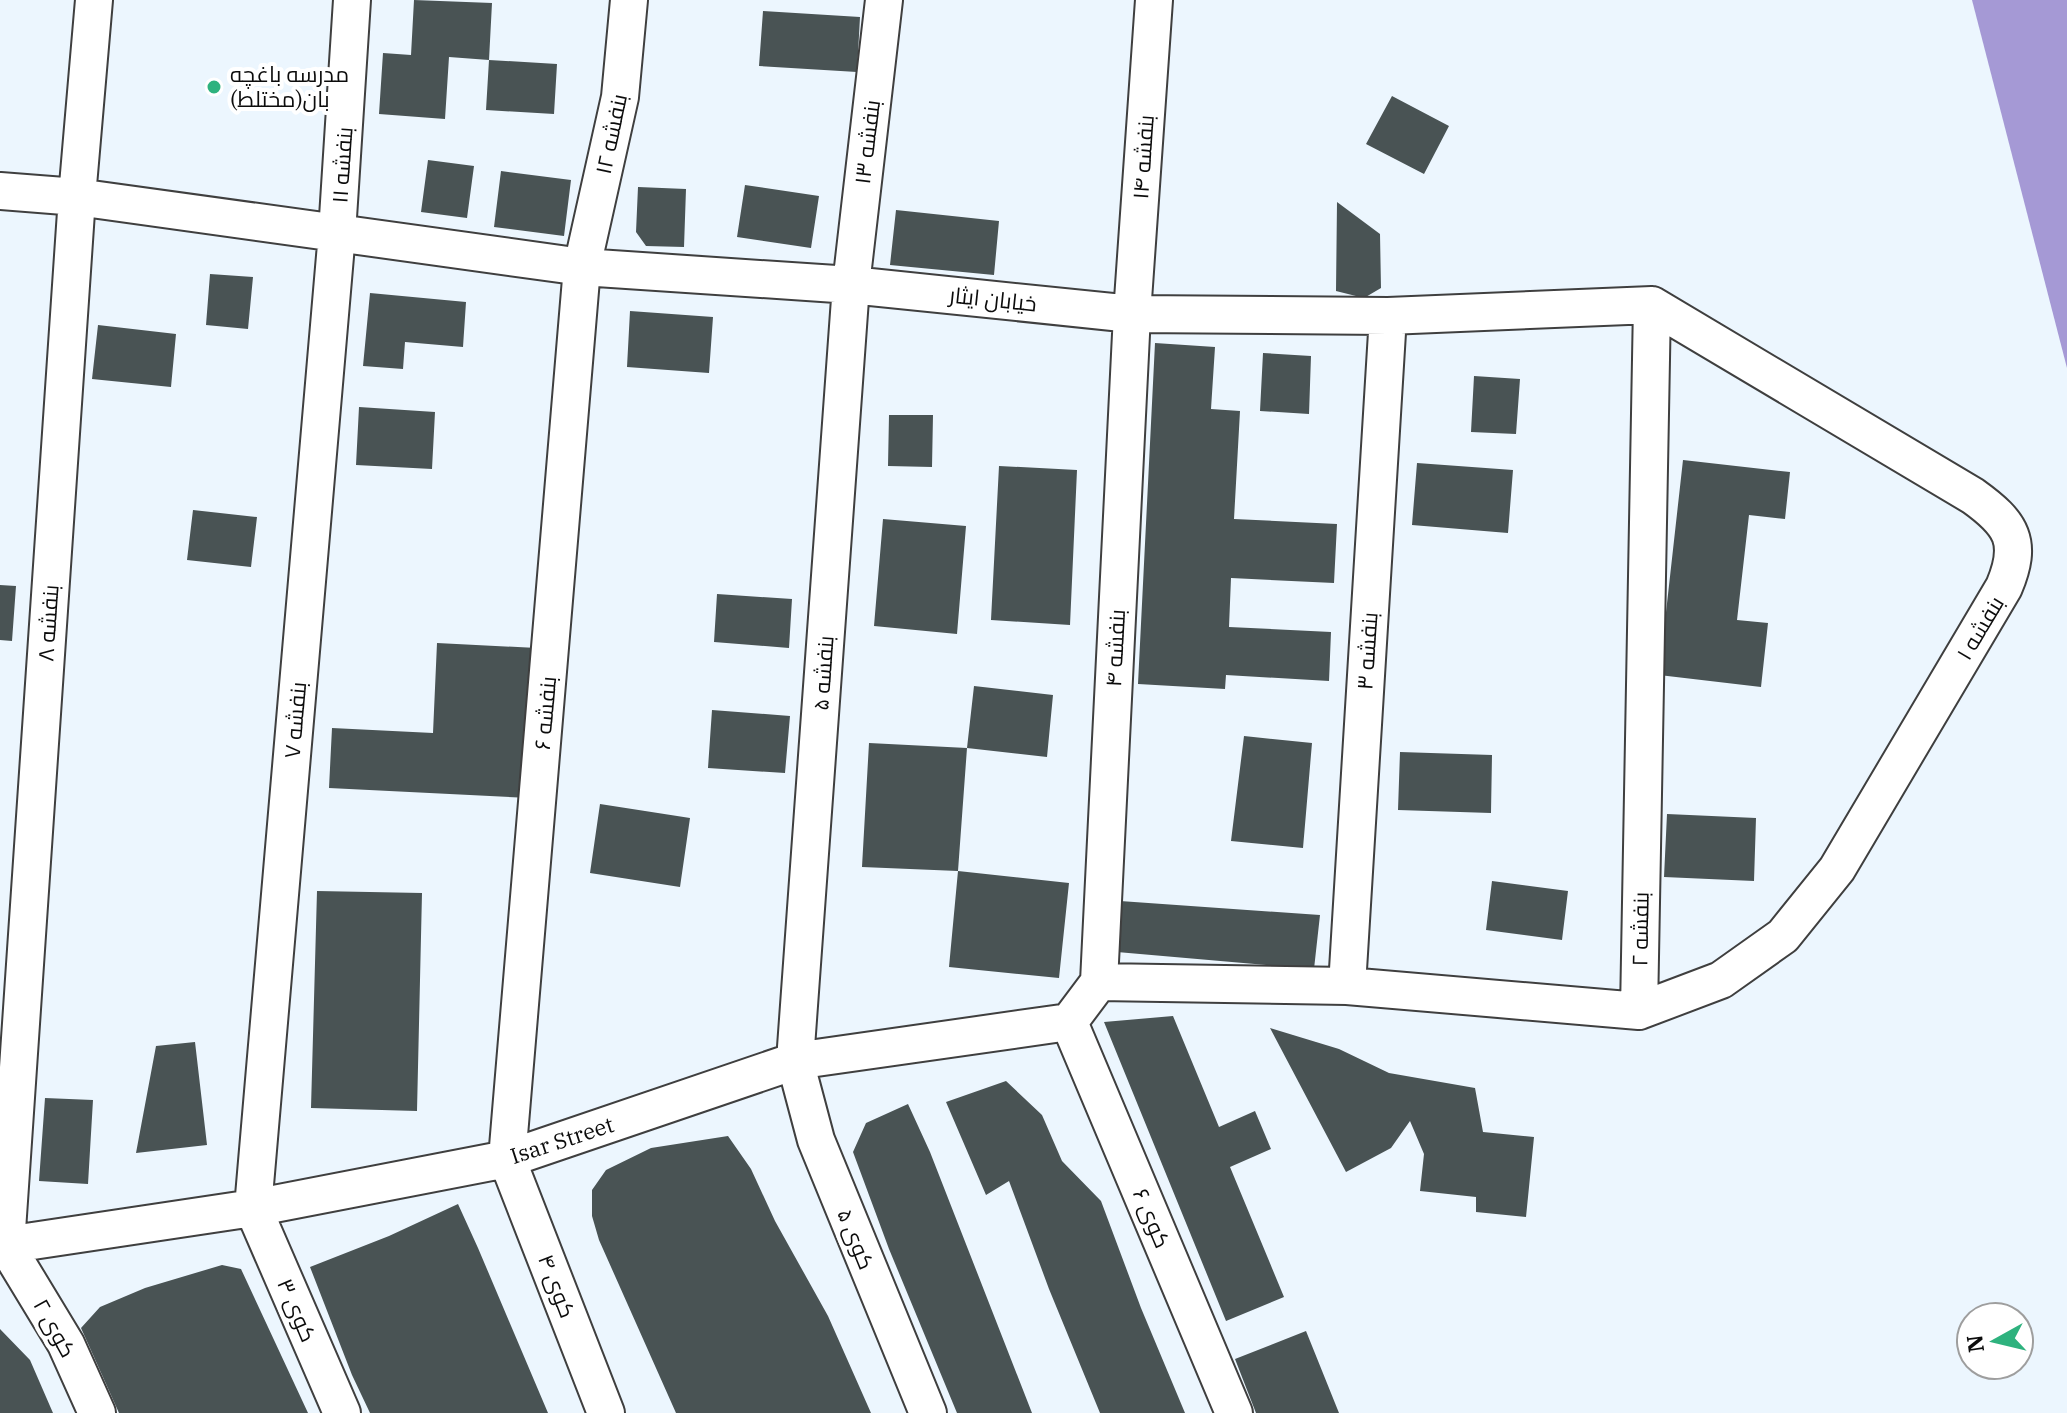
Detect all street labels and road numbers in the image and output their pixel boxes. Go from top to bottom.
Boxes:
street label: بنفشه ۱۲ [588,91,633,177]
street label: بنفشه ۱۳ [847,98,886,186]
street label: بنفشه ۱۴ [1125,114,1160,200]
street label: بنفشه ۱۱ [324,126,359,204]
street label: خیابان ایثار [946,279,1038,318]
street label: بنفشه ۸ [30,584,65,662]
street label: بنفشه ۱ [1949,590,2010,665]
street label: بنفشه ۴ [1098,608,1131,688]
street label: بنفشه ۳ [1349,611,1384,691]
street label: بنفشه ۵ [805,634,840,711]
street label: بنفشه ۶ [527,675,562,751]
street label: بنفشه ۷ [277,680,312,760]
street label: بنفشه ۲ [1624,891,1655,967]
street label: Isar Street [506,1109,617,1170]
street label: کوی ۶ [1127,1184,1178,1252]
street label: کوی ۵ [831,1204,882,1274]
street label: کوی ۴ [532,1250,583,1322]
street label: کوی ۳ [271,1274,324,1346]
street label: کوی ۲ [28,1293,83,1362]

